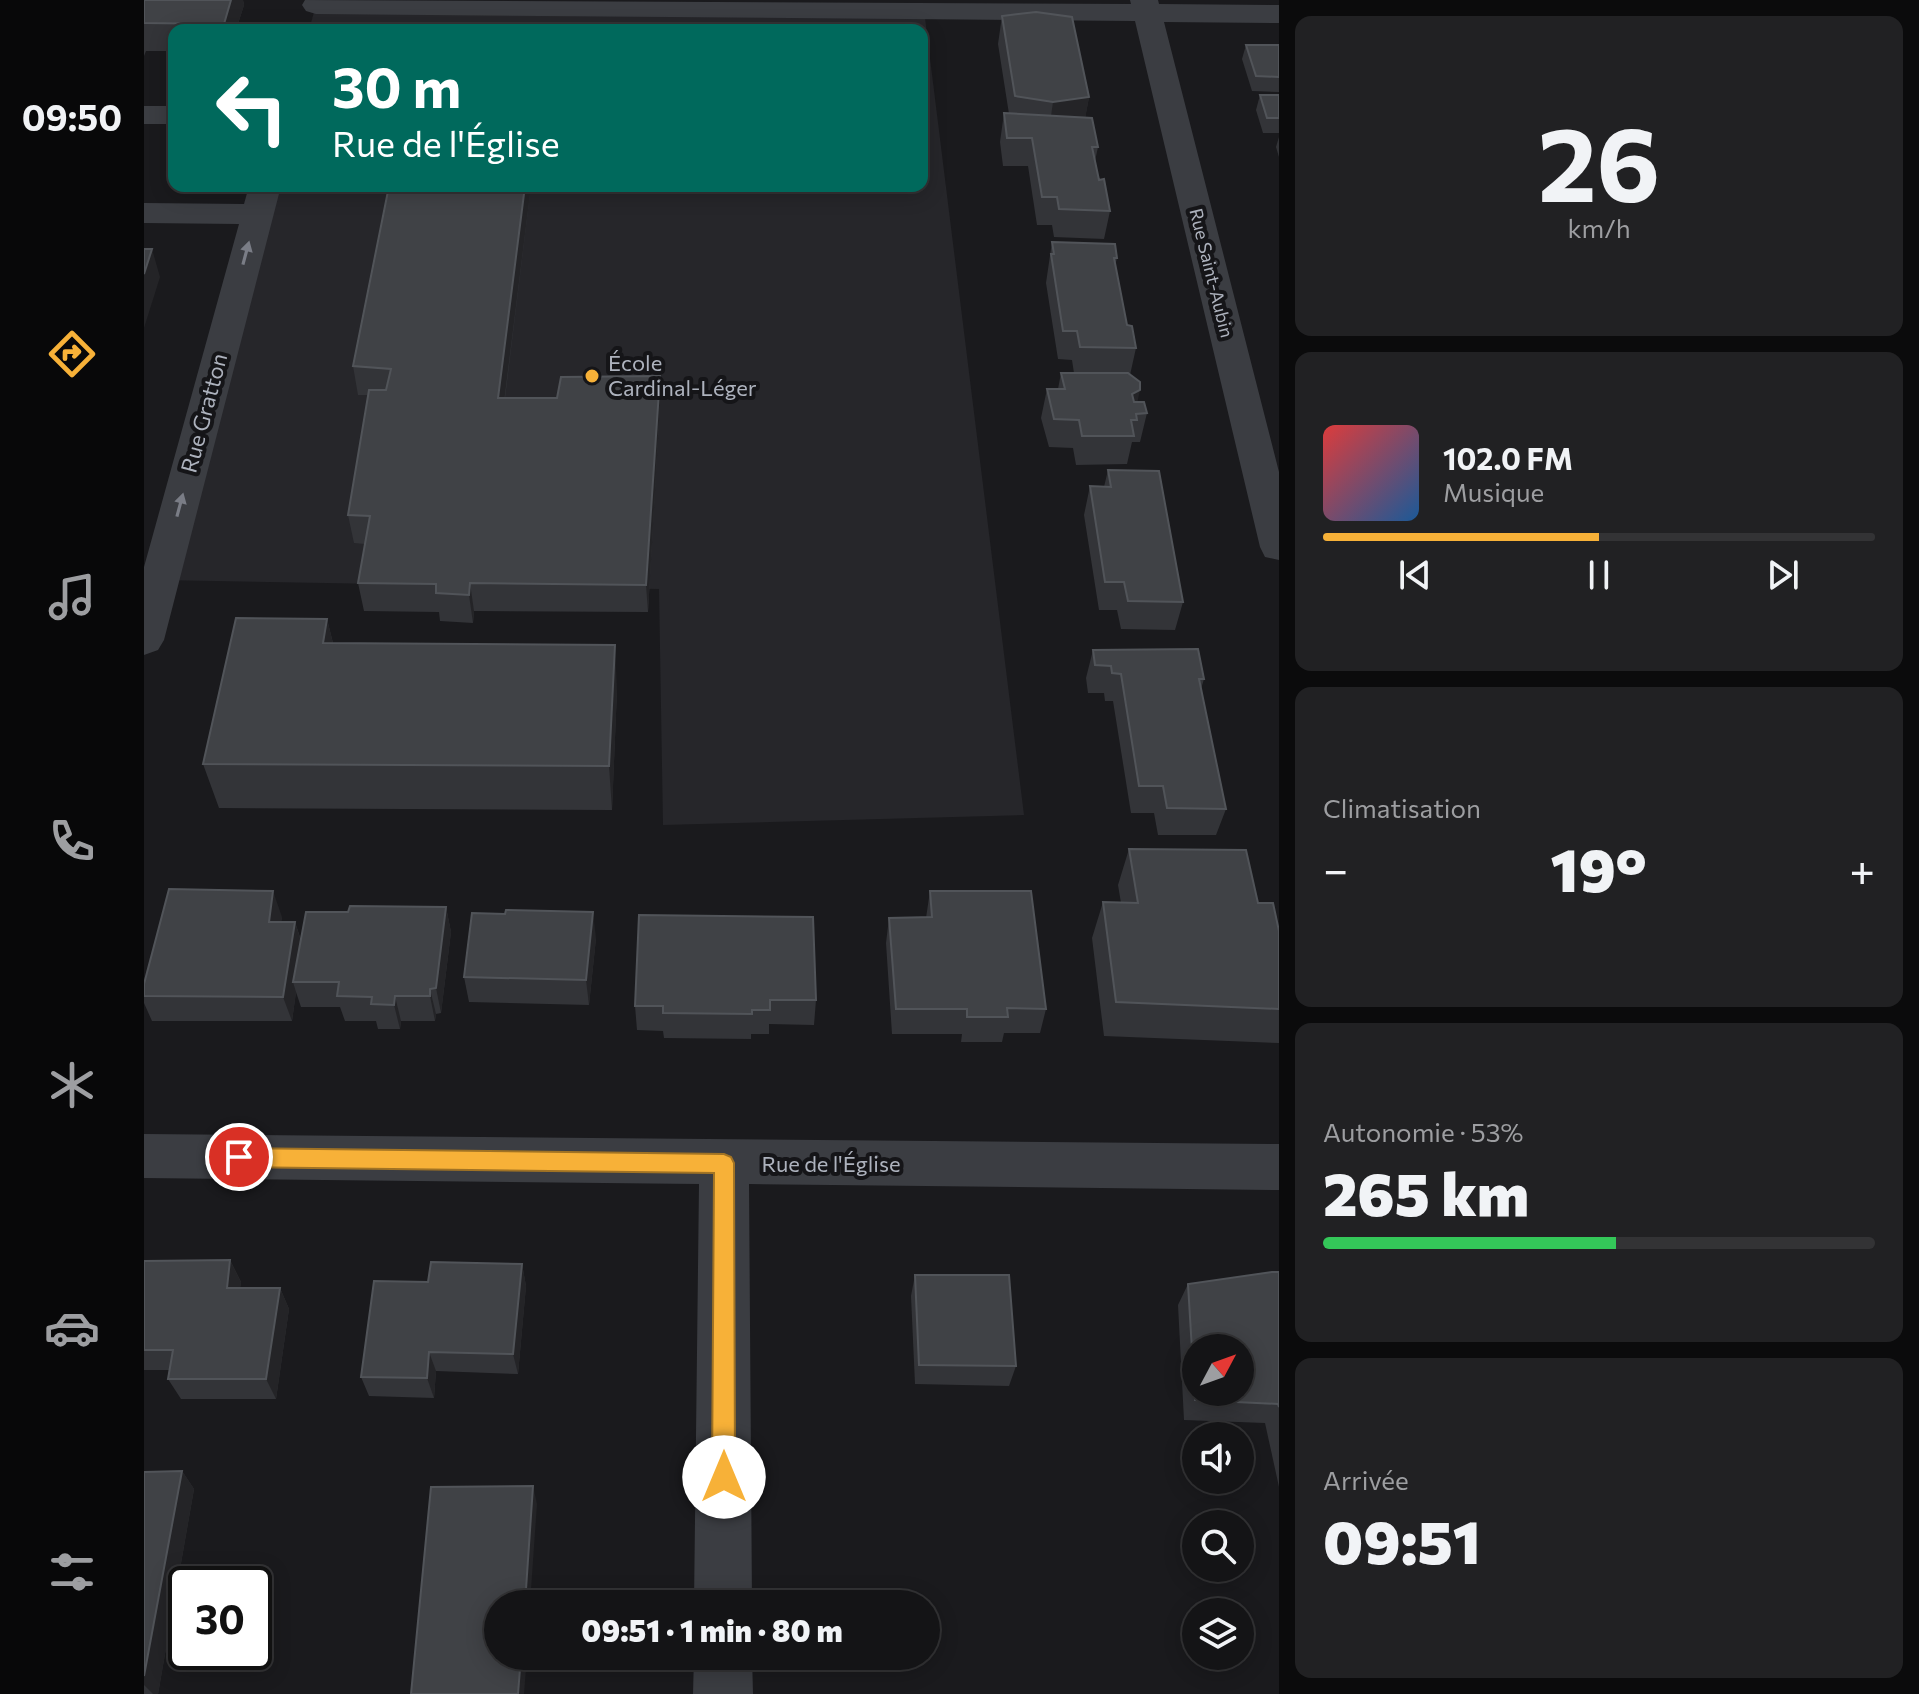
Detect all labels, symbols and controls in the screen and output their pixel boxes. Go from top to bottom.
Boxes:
text: 30 m [332,51,461,120]
icon: left [200,56,304,160]
text: 09:50 [22,94,122,138]
text: 26 [1538,96,1660,223]
text: Rue de l'Église [332,120,560,164]
street label: Rue Saint-Aubin [1185,206,1239,340]
text: km/h [1567,212,1631,243]
one-way arrow [241,241,253,266]
icon: directions [44,326,100,382]
place label: École Cardinal-Léger [608,349,757,401]
street label: Rue Gratton [175,350,232,476]
marker: École Cardinal-Léger [583,367,601,385]
text: 102.0 FM [1443,439,1573,476]
text: Musique [1443,476,1544,507]
one-way arrow [174,492,186,517]
icon: previous [1393,553,1437,597]
icon: pause [1577,553,1621,597]
icon: next [1761,553,1805,597]
icon: music [44,569,100,625]
text: Climatisation [1323,792,1481,823]
icon: phone [44,813,100,869]
text: 19° [1550,831,1647,904]
text: − [1323,841,1348,895]
text: + [1849,841,1875,895]
icon: climate [44,1057,100,1113]
text: Autonomie · 53% [1323,1116,1523,1147]
pin [205,1123,273,1191]
icon: arrive [217,1135,261,1179]
street label: Rue de l'Église [761,1150,901,1177]
text: 265 km [1323,1155,1529,1228]
icon: car [44,1300,100,1356]
north arrow [1182,1334,1254,1406]
map controls [1182,1334,1254,1670]
button: sound [1182,1422,1254,1494]
position arrow [682,1435,766,1519]
text: Arrivée [1323,1464,1409,1495]
text: 09:51 [1323,1503,1481,1576]
button: search [1182,1510,1254,1582]
icon: filters [44,1544,100,1600]
speed limit sign: 30 [168,1566,272,1670]
button: layers [1182,1598,1254,1670]
text: 09:51 · 1 min · 80 m [581,1611,843,1648]

